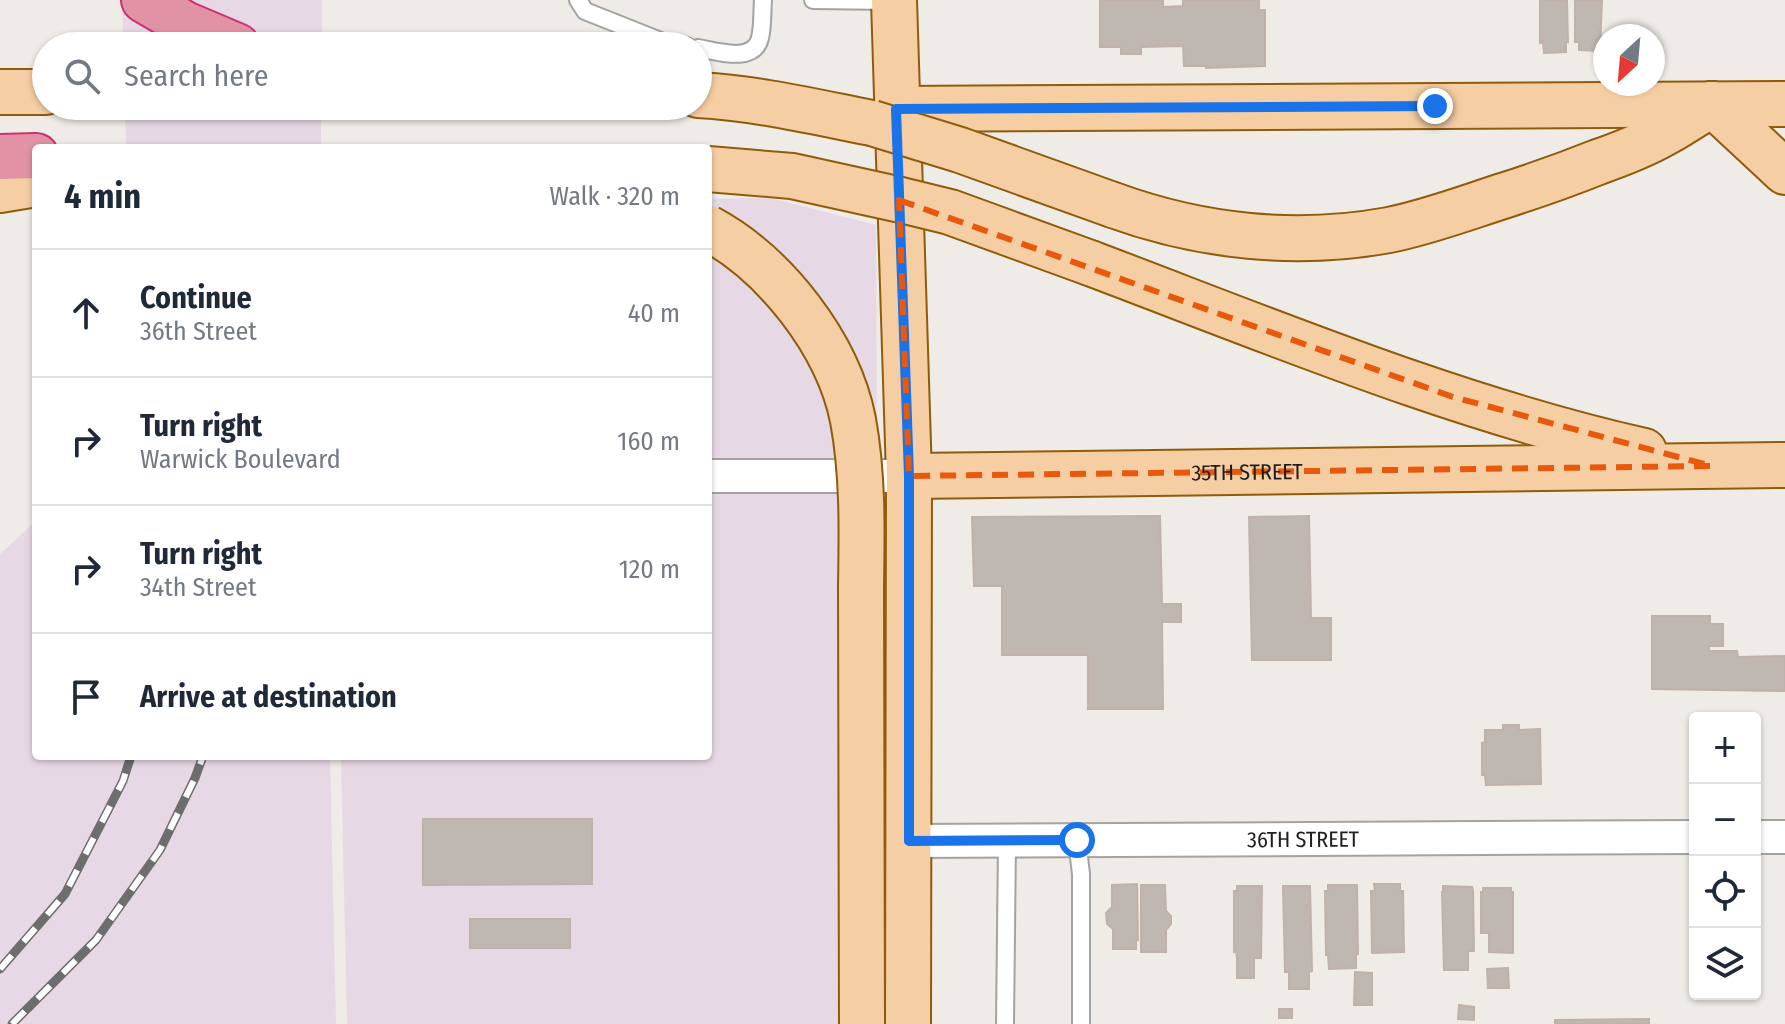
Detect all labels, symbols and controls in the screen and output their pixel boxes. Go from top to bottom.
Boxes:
north arrow [1593,24,1665,96]
search box [32,32,712,120]
icon: search [60,54,104,98]
text: Search here [124,58,269,94]
route end [1417,88,1453,124]
text: 4 min [64,176,141,217]
text: Walk · 320 m [549,181,680,212]
text: Continue [140,280,252,316]
icon: ahead [64,291,108,335]
text: 40 m [628,298,680,329]
text: 36th Street [140,316,257,347]
text: Turn right [140,408,262,444]
icon: right [64,419,108,463]
text: 160 m [617,426,680,457]
text: Warwick Boulevard [140,444,341,475]
street label: 35TH STREET [1191,458,1304,486]
text: Turn right [140,536,262,572]
icon: right [64,547,108,591]
text: 120 m [619,554,680,585]
text: 34th Street [140,572,256,603]
icon: arrive [64,675,108,719]
text: Arrive at destination [140,679,397,715]
map controls [1689,712,1761,1000]
button: + [1689,712,1761,784]
button: − [1689,784,1761,856]
route start [1059,822,1095,858]
street label: 36TH STREET [1247,826,1360,853]
button: locate [1689,856,1761,928]
button: layers [1689,928,1761,1000]

